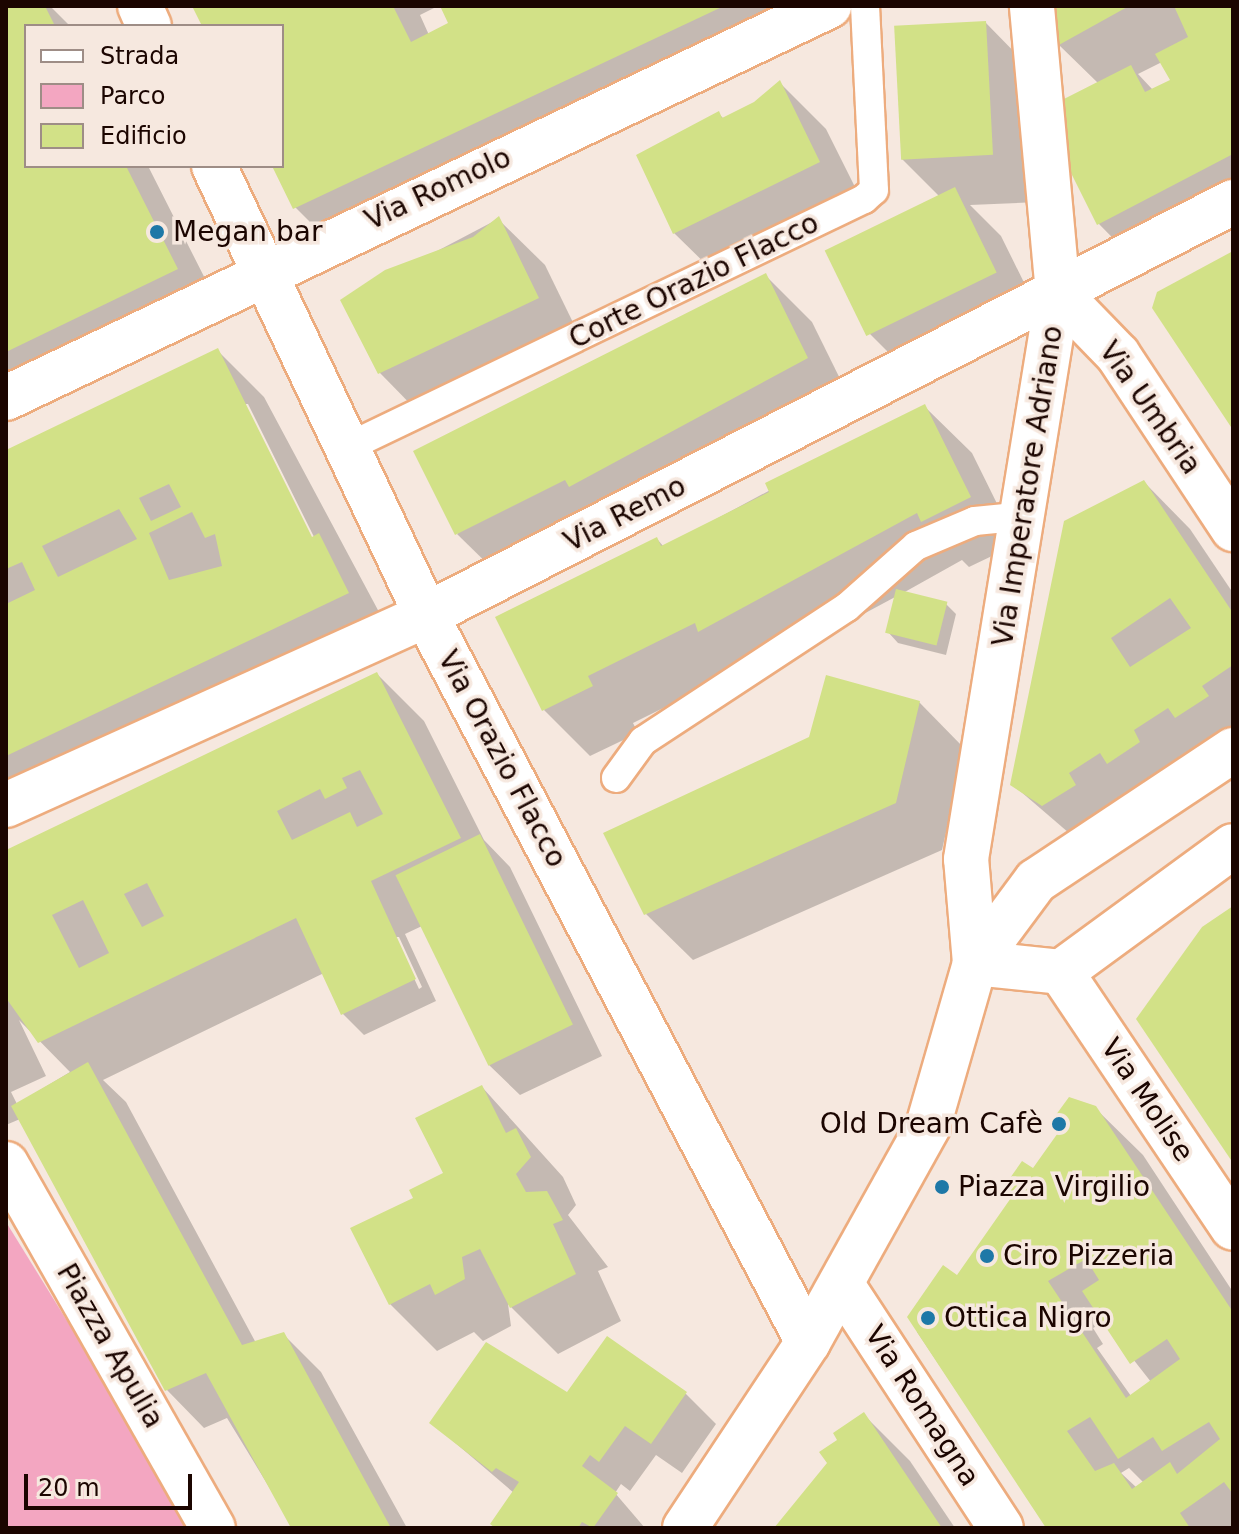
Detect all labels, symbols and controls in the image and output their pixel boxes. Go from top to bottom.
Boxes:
legend [24,24,284,168]
text: Strada [100,42,179,70]
text: Parco [100,82,165,110]
text: Edificio [100,122,187,150]
street label: Via Romolo [360,141,516,237]
street label: Corte Orazio Flacco [564,206,824,356]
place label: Megan bar [173,215,322,249]
marker: Megan bar [148,223,166,241]
street label: Via Imperatore Adriano [986,323,1070,649]
street label: Via Umbria [1092,335,1208,481]
street label: Via Remo [558,469,692,559]
street label: Via Orazio Flacco [431,645,573,873]
street label: Via Molise [1094,1032,1200,1168]
place label: Old Dream Cafè [820,1107,1043,1141]
marker: Old Dream Cafè [1050,1115,1068,1133]
place label: Piazza Virgilio [958,1170,1150,1204]
marker: Piazza Virgilio [933,1178,951,1196]
place label: Ciro Pizzeria [1003,1239,1174,1273]
marker: Ciro Pizzeria [978,1247,996,1265]
street label: Piazza Apulia [49,1258,171,1434]
place label: Ottica Nigro [944,1301,1112,1335]
marker: Ottica Nigro [919,1309,937,1327]
street label: Via Romagna [858,1319,986,1493]
scale bar [28,1458,196,1508]
text: 20 m [38,1474,100,1502]

